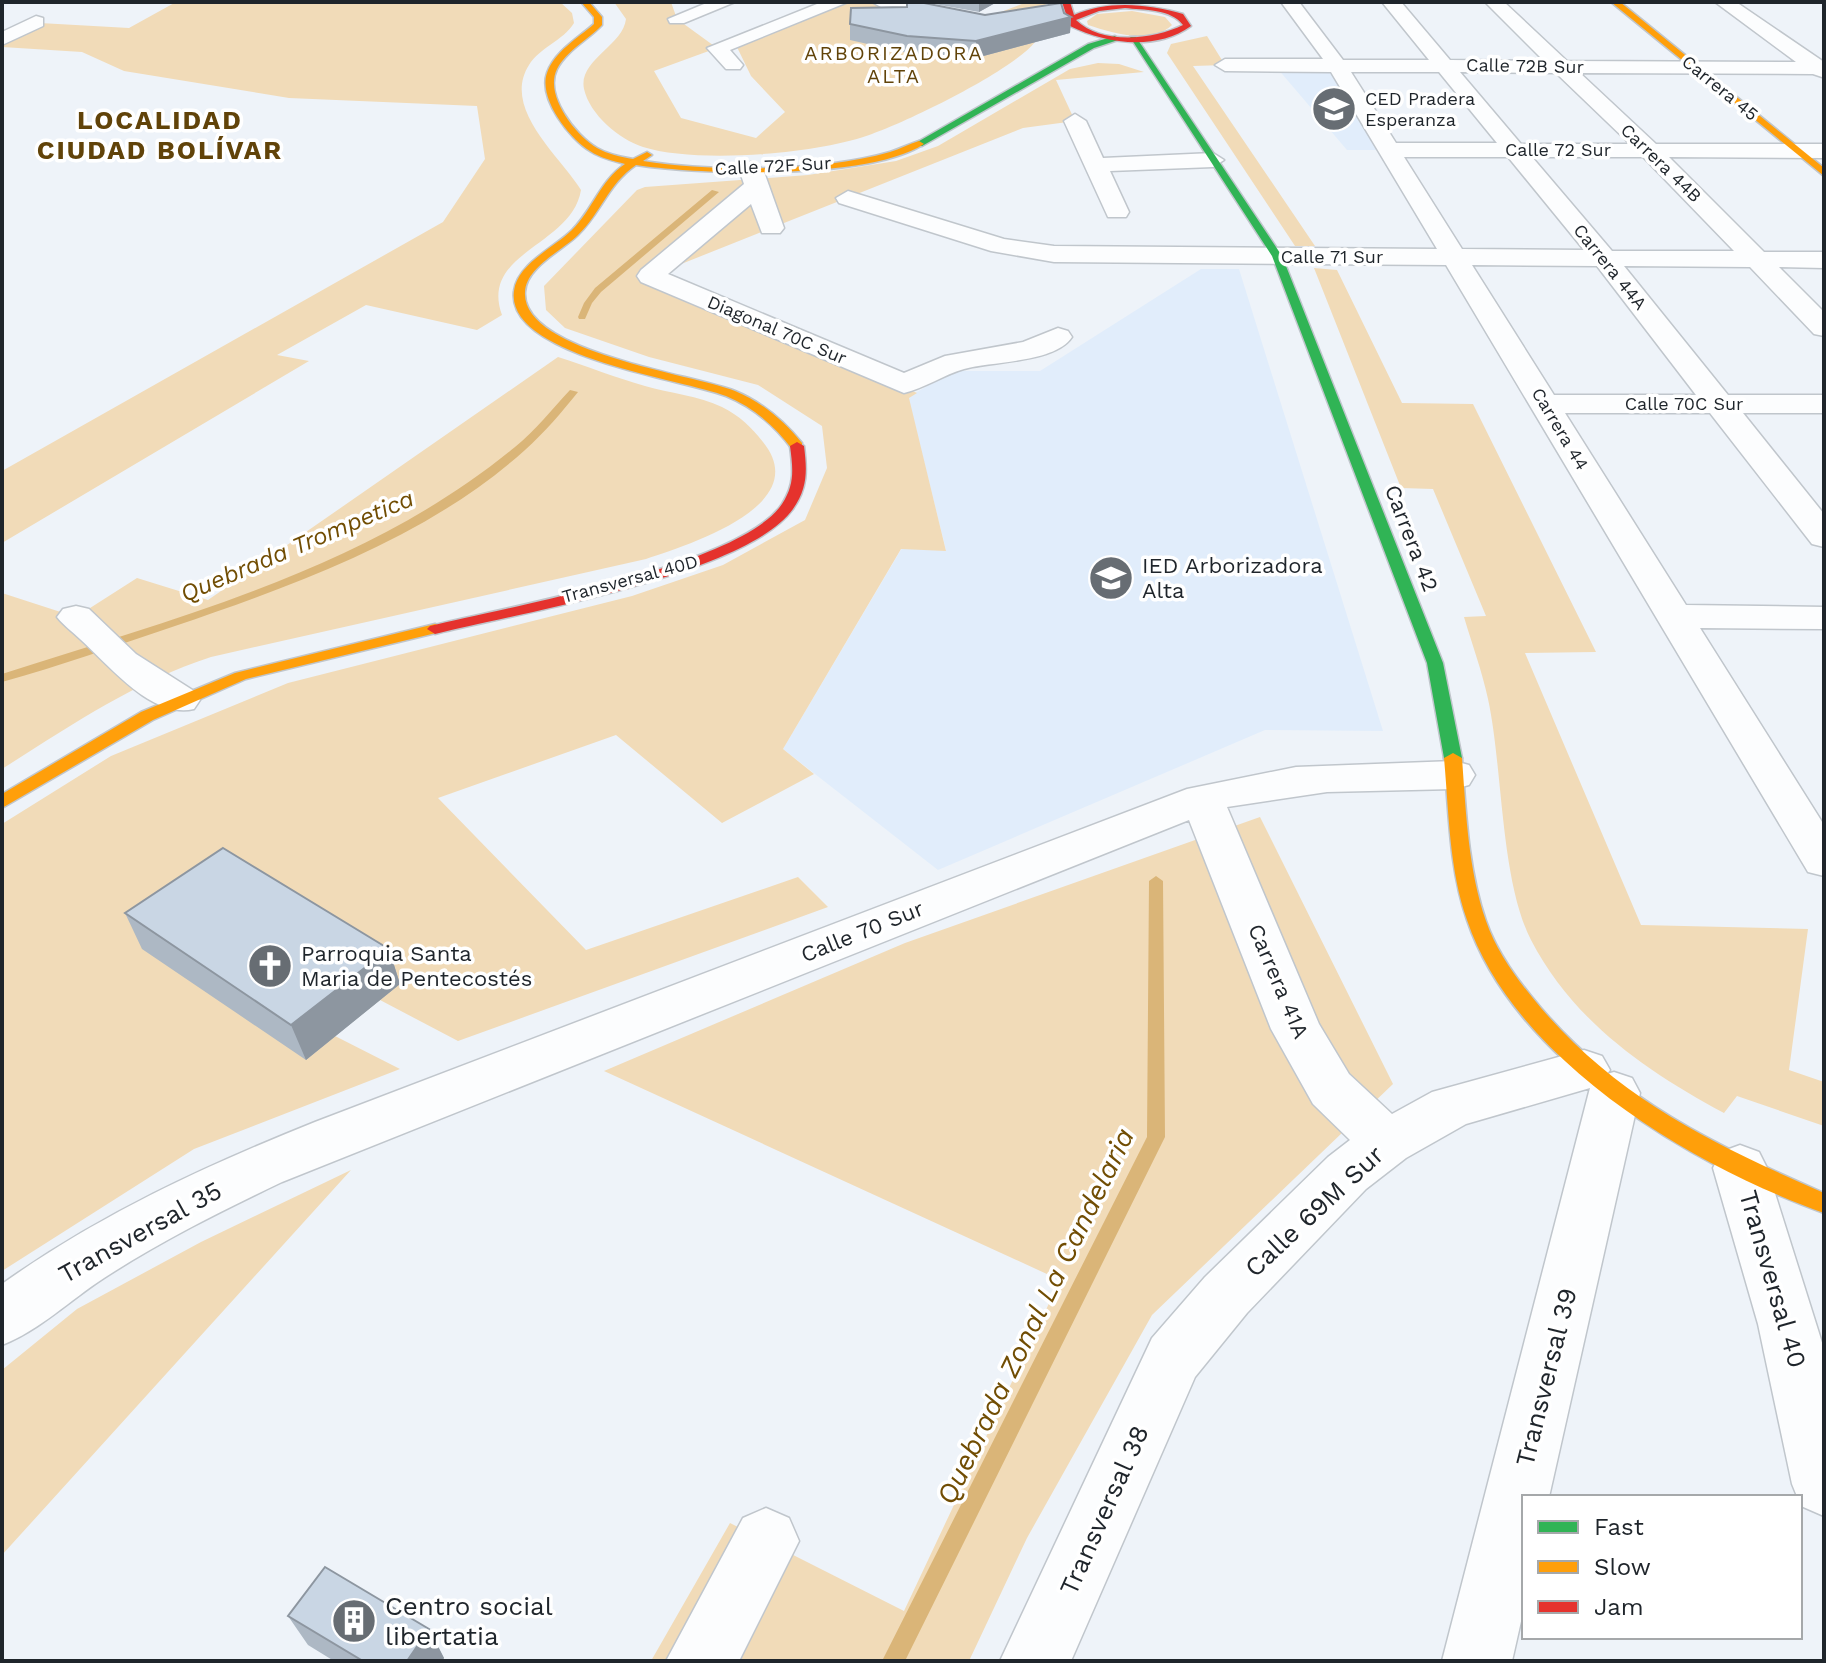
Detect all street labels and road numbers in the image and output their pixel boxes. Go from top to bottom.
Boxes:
street label: Carrera 45 [1678,51,1763,125]
street label: Calle 72B Sur [1466,54,1584,77]
street label: Carrera 44B [1617,119,1706,206]
street label: Calle 72 Sur [1505,139,1611,160]
street label: Calle 72F Sur [714,152,832,179]
street label: Carrera 44A [1569,220,1651,314]
street label: Calle 71 Sur [1281,246,1383,267]
street label: Diagonal 70C Sur [704,291,850,368]
street label: Carrera 44 [1528,384,1593,474]
street label: Calle 70C Sur [1625,393,1743,414]
street label: Carrera 42 [1380,481,1443,595]
street label: Transversal 40D [560,550,700,607]
street label: Calle 70 Sur [797,896,927,967]
street label: Carrera 41A [1243,920,1314,1042]
street label: Calle 69M Sur [1239,1139,1389,1283]
street label: Transversal 35 [53,1175,227,1289]
street label: Transversal 40 [1733,1187,1813,1371]
street label: Transversal 39 [1509,1285,1583,1469]
street label: Transversal 38 [1053,1421,1155,1599]

